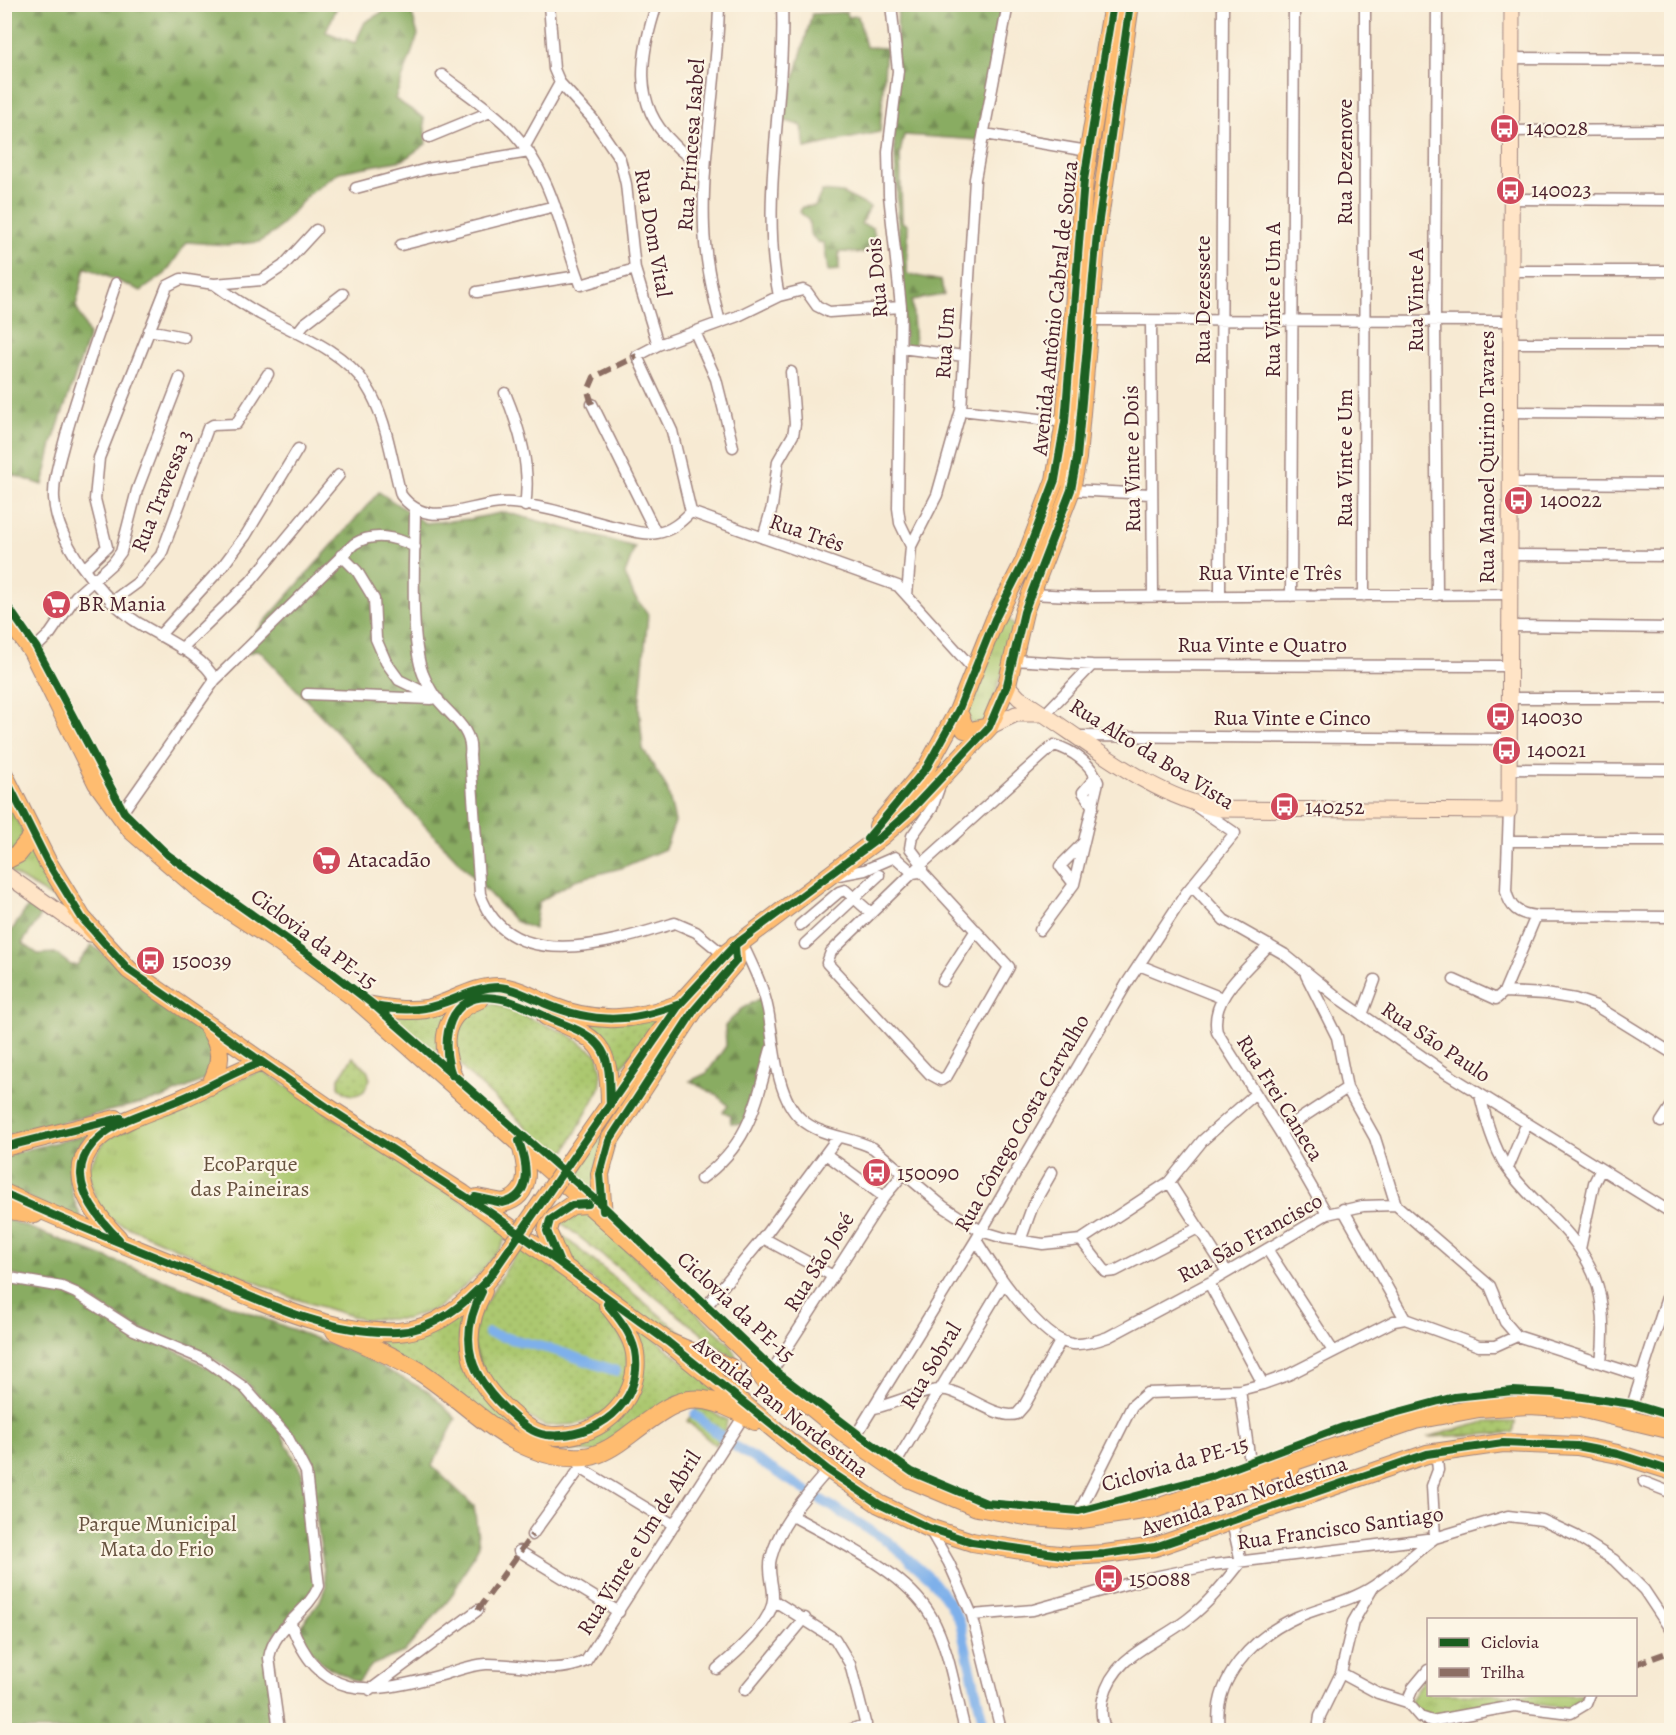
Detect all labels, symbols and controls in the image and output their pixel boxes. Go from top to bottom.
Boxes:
street label: Rua Princesa Isabel [670,58,712,232]
street label: Rua Dezenove [1330,99,1360,225]
bus stop icon: 140028 [1489,112,1521,144]
place label: 140028 [1526,113,1588,143]
street label: Avenida Antônio Cabral de Souza [1024,158,1085,458]
street label: Rua Dom Vital [627,166,679,300]
bus stop icon: 140023 [1494,174,1526,206]
place label: 140023 [1531,175,1592,205]
street label: Rua Vinte e Um A [1258,221,1288,378]
street label: Rua Dezessete [1188,235,1218,365]
street label: Rua Dois [859,236,895,320]
street label: Rua Vinte A [1401,247,1431,352]
street label: Rua Um [928,306,962,380]
street label: Rua Manoel Quirino Tavares [1472,330,1502,584]
street label: Rua Vinte e Dois [1116,385,1148,533]
street label: Rua Vinte e Um [1330,389,1360,527]
street label: Rua Travessa 3 [124,425,200,557]
bus stop icon: 140022 [1503,484,1535,516]
place label: 140022 [1540,485,1602,515]
street label: Rua Três [765,506,849,560]
street label: Rua Vinte e Três [1198,558,1342,588]
supermarket icon: BR Mania [41,588,73,620]
place label: BR Mania [78,589,167,619]
street label: Rua Vinte e Quatro [1177,630,1347,660]
street label: Rua Alto da Boa Vista [1064,691,1241,817]
bus stop icon: 140030 [1484,701,1516,733]
place label: 140030 [1521,702,1583,732]
street label: Rua Vinte e Cinco [1213,703,1371,733]
bus stop icon: 140021 [1490,734,1522,766]
place label: 140021 [1527,735,1586,765]
bus stop icon: 140252 [1268,791,1300,823]
place label: 140252 [1305,792,1365,822]
supermarket icon: Atacadão [311,844,343,876]
place label: Atacadão [347,845,431,875]
street label: Ciclovia da PE-15 [244,881,384,997]
bus stop icon: 150039 [135,945,167,977]
place label: 150039 [172,946,232,976]
street label: Rua São Paulo [1375,994,1497,1090]
street label: Rua Cônego Costa Carvalho [947,1008,1097,1238]
street label: Rua Frei Caneca [1229,1029,1331,1168]
park label: EcoParque das Paineiras [191,1149,309,1204]
bus stop icon: 150090 [860,1157,892,1189]
place label: 150090 [897,1158,959,1188]
street label: Rua São Francisco [1172,1186,1328,1290]
street label: Rua São José [777,1207,861,1317]
street label: Ciclovia da PE-15 [670,1244,802,1370]
street label: Rua Sobral [893,1317,969,1415]
street label: Avenida Pan Nordestina [686,1328,876,1486]
street label: Ciclovia da PE-15 [1098,1429,1252,1499]
street label: Rua Vinte e Um de Abril [570,1445,708,1641]
street label: Avenida Pan Nordestina [1136,1448,1352,1544]
street label: Rua Francisco Santiago [1235,1499,1445,1557]
park label: Parque Municipal Mata do Frio [78,1509,236,1564]
bus stop icon: 150088 [1092,1563,1124,1595]
place label: 150088 [1129,1564,1191,1594]
legend [1427,1618,1637,1696]
text: Ciclovia [1481,1630,1540,1654]
text: Trilha [1481,1660,1525,1684]

